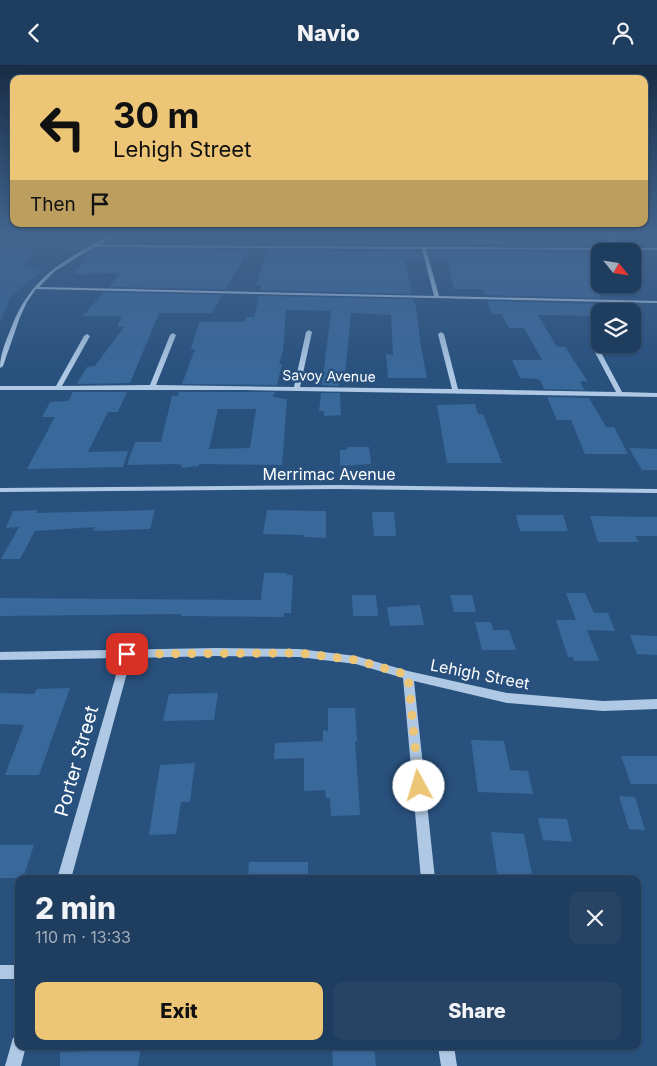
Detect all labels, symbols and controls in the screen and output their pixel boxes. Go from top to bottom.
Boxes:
icon: back [20,19,48,47]
icon: person [609,19,637,47]
text: Navio [297,20,360,46]
text: 30 m [113,94,199,136]
icon: left [30,95,95,160]
text: Lehigh Street [113,136,251,162]
icon: arrive [86,190,114,218]
text: Then [30,193,76,216]
north arrow [591,243,641,293]
map controls [591,243,641,353]
button: layers [591,303,641,353]
street label: Savoy Avenue [282,366,376,385]
street label: Merrimac Avenue [262,464,396,484]
pin [106,633,148,675]
icon: arrive [113,640,141,668]
street label: Lehigh Street [429,655,531,693]
street label: Porter Street [50,703,103,819]
position arrow [392,759,444,811]
text: 2 min [35,890,116,926]
button: close [569,892,621,944]
text: 110 m · 13:33 [35,927,131,947]
button: Exit [35,982,323,1040]
button: Share [333,982,621,1040]

